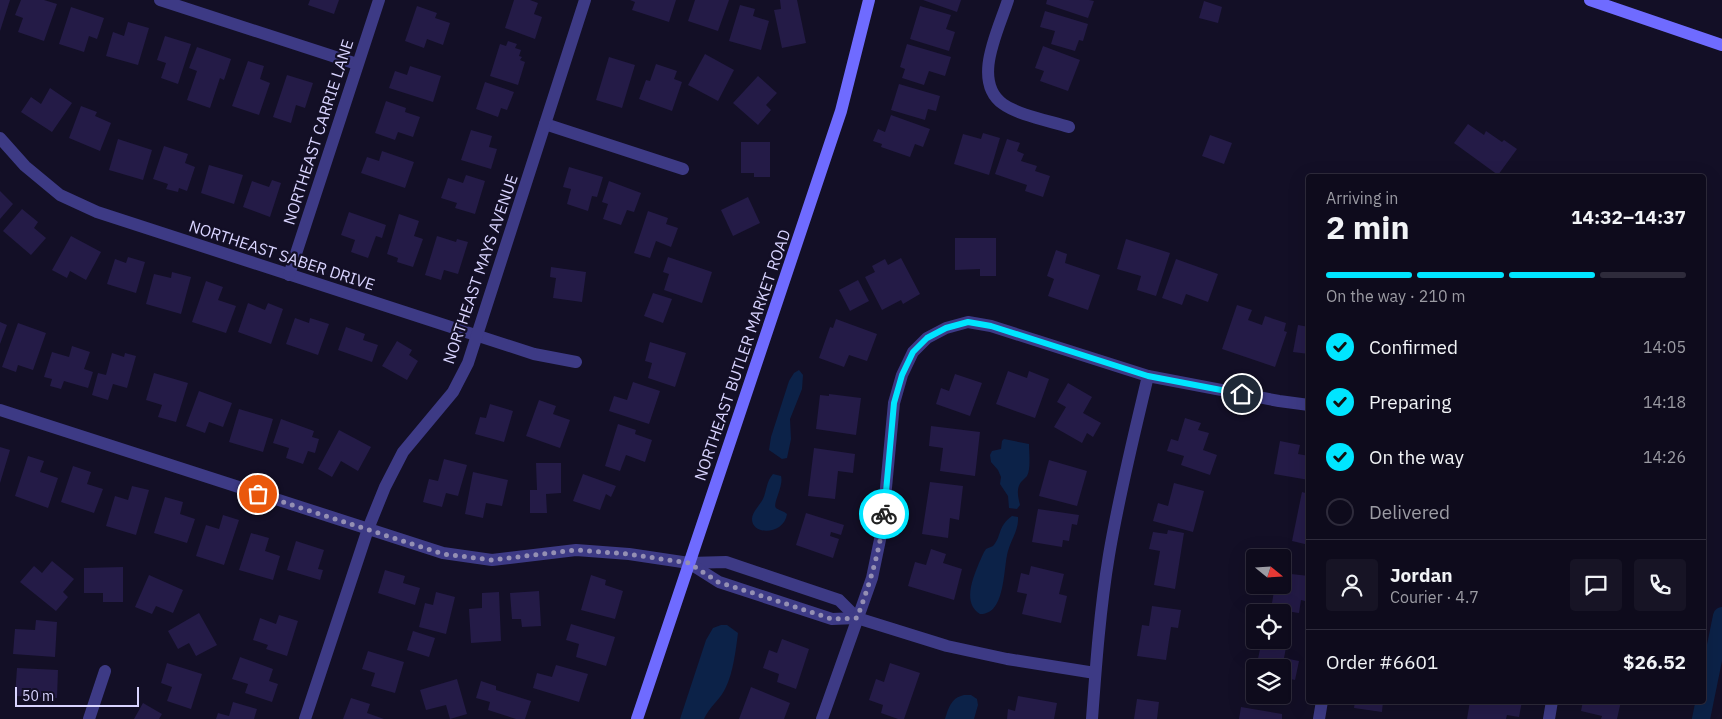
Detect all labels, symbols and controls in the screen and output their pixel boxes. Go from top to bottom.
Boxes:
street label: NORTHEAST CARRIE LANE [279,37,357,227]
street label: NORTHEAST MAYS AVENUE [438,172,522,366]
text: Arriving in [1326,188,1398,208]
text: 14:32–14:37 [1571,205,1686,229]
text: 2 min [1326,206,1410,248]
street label: NORTHEAST SABER DRIVE [186,215,378,295]
street label: NORTHEAST BUTLER MARKET ROAD [690,227,794,483]
text: On the way · 210 m [1326,286,1465,306]
icon: check [1326,333,1354,361]
text: Confirmed [1369,335,1458,359]
text: 14:05 [1643,337,1686,357]
pin [1221,373,1263,415]
icon: home [1228,380,1256,408]
icon: check [1326,388,1354,416]
text: Preparing [1369,390,1451,414]
text: 14:18 [1643,392,1686,412]
icon: check [1326,443,1354,471]
text: On the way [1369,445,1464,469]
text: 14:26 [1643,447,1686,467]
pin [237,473,279,515]
icon: bag [244,480,272,508]
courier [859,489,909,539]
icon: bike [870,500,898,528]
text: Delivered [1369,500,1450,524]
north arrow [1246,549,1291,594]
map controls [1246,549,1291,704]
button: person [1326,559,1378,611]
button: chat [1570,559,1622,611]
button: phone [1634,559,1686,611]
text: Jordan [1390,563,1453,587]
text: Courier · 4.7 [1390,587,1479,607]
button: locate [1246,604,1291,649]
text: Order #6601 [1326,650,1438,674]
text: $26.52 [1623,650,1686,674]
button: layers [1246,659,1291,704]
scale bar [15,684,139,707]
text: 50 m [22,687,54,705]

